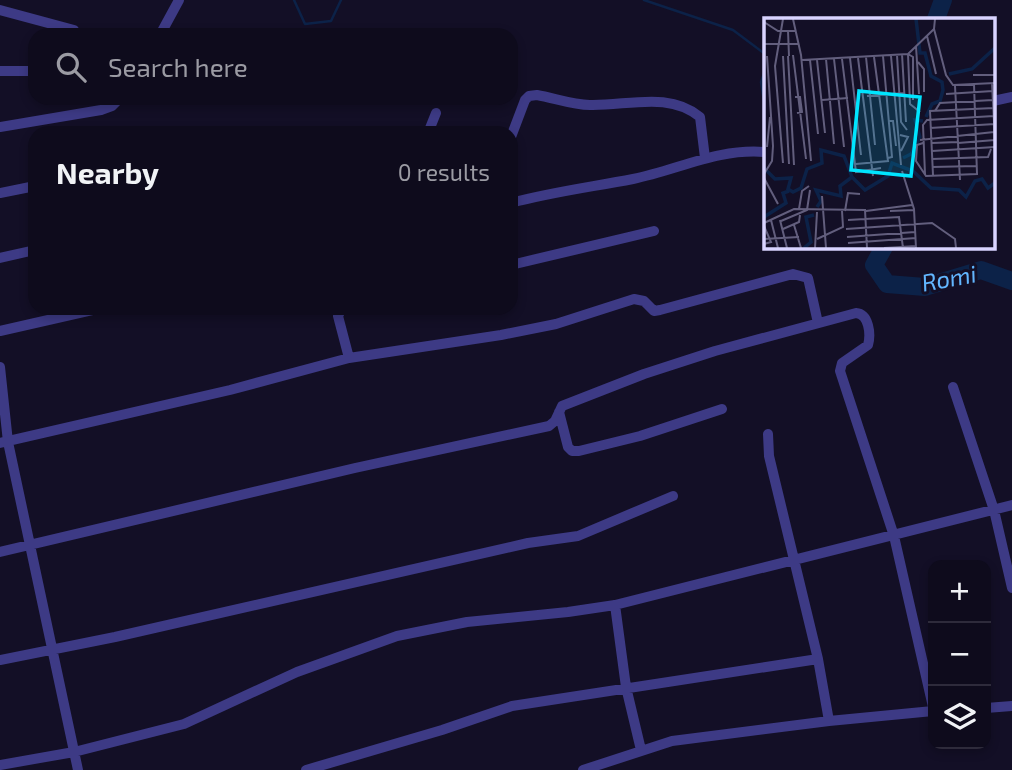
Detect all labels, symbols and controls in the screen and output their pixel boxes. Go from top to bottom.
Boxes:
inset map [764,18,995,248]
search box [28,28,518,105]
icon: search [52,48,90,86]
text: Search here [108,51,248,82]
text: Nearby [56,154,159,190]
text: 0 results [398,158,490,186]
water label: Romi [919,258,978,297]
map controls [928,560,991,749]
button: + [928,560,991,623]
button: − [928,623,991,686]
button: layers [928,686,991,749]

